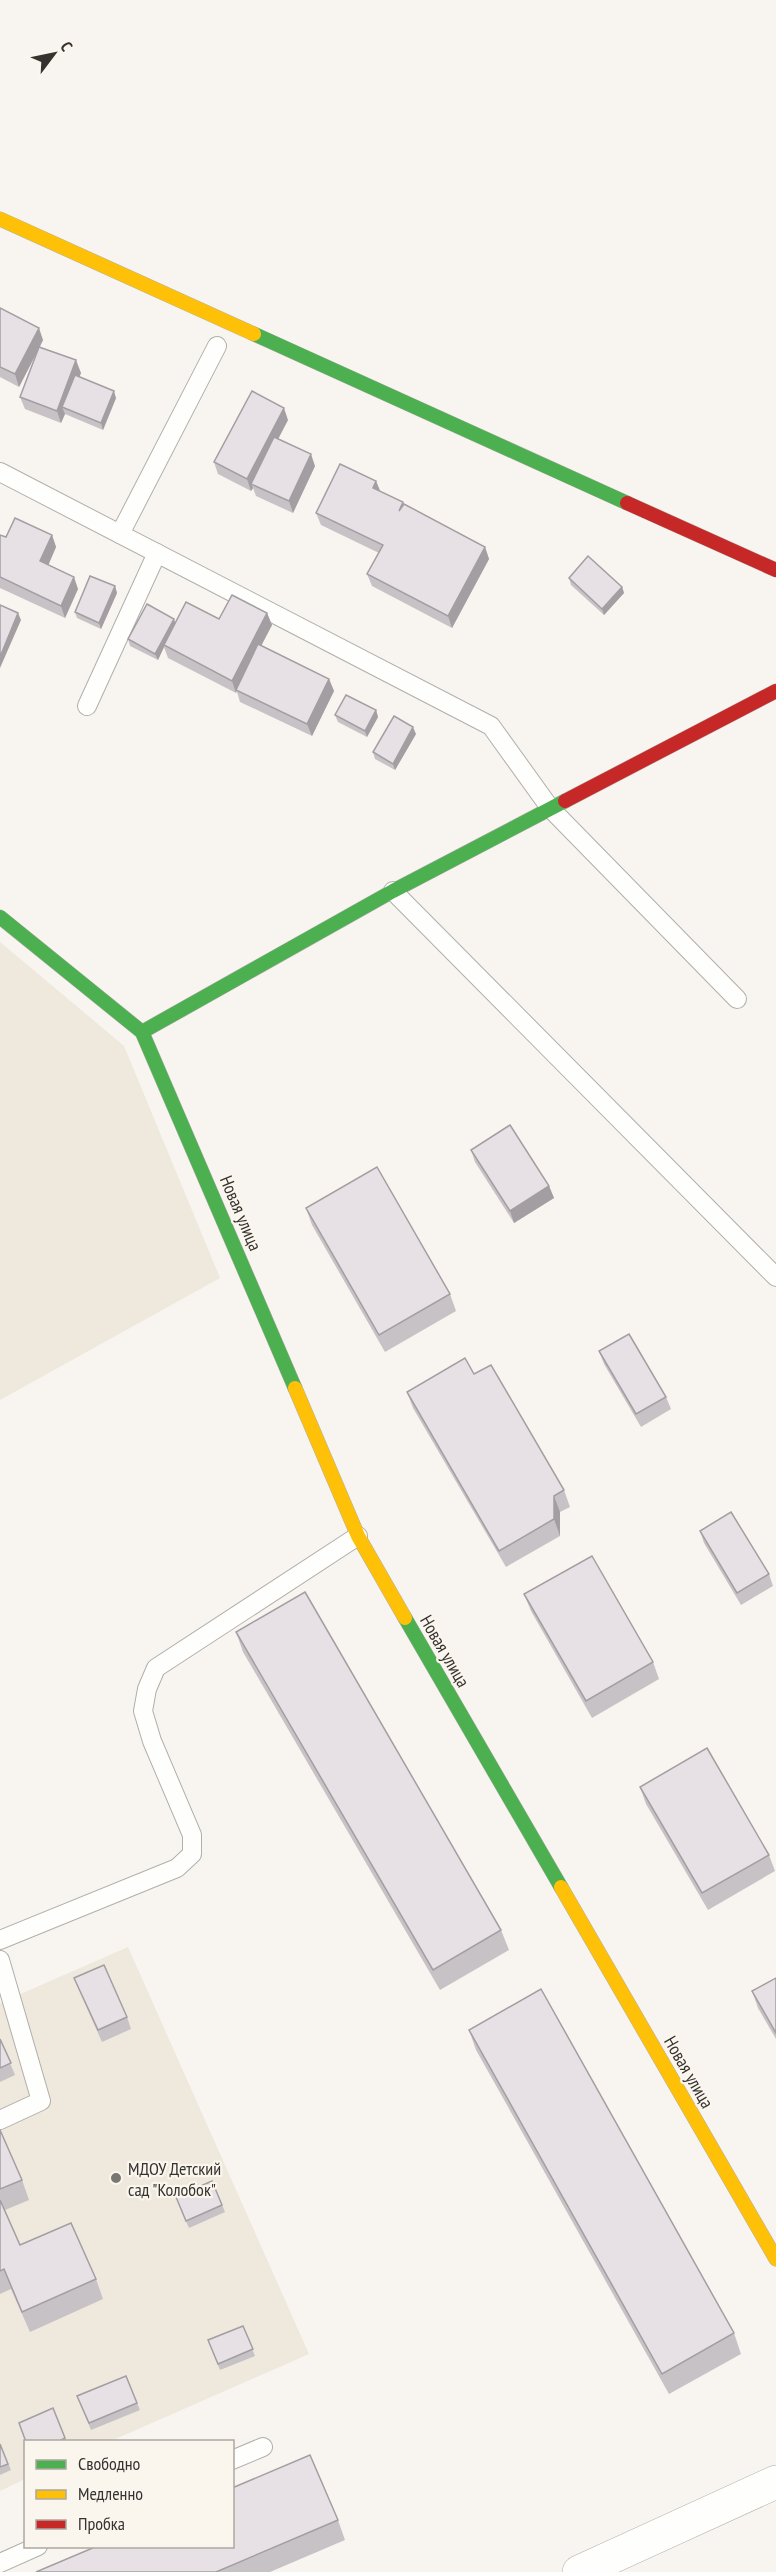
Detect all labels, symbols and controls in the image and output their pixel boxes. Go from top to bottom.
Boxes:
north arrow [24,24,84,84]
text: С [56,38,78,55]
street label: Новая улица [215,1172,267,1254]
street label: Новая улица [415,1611,475,1691]
street label: Новая улица [659,2032,719,2112]
place label: МДОУ Детский сад "Колобок" [128,2157,221,2201]
marker: МДОУ Детский сад "Колобок" [109,2171,123,2185]
legend [24,2440,234,2548]
text: Свободно [78,2452,141,2475]
text: Медленно [78,2482,143,2505]
text: Пробка [78,2512,125,2535]

